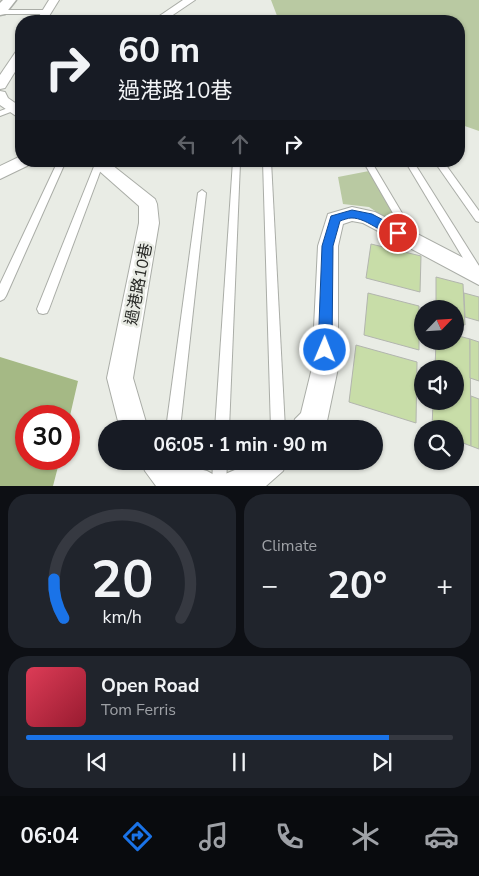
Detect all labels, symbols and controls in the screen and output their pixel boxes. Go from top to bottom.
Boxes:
text: 60 m [118,27,200,74]
icon: right [35,35,100,100]
text: 過港路10巷 [118,76,232,106]
icon: left [173,130,201,158]
icon: ahead [226,130,254,158]
icon: right [279,130,307,158]
pin [377,212,419,254]
icon: arrive [384,219,412,247]
street label: 過港路10巷 [120,241,158,327]
north arrow [414,300,464,350]
map controls [414,300,464,470]
position arrow [298,323,350,375]
button: sound [414,360,464,410]
speed limit sign: 30 [15,405,80,470]
button: search [414,420,464,470]
text: 06:05 · 1 min · 90 m [153,432,328,458]
text: Climate [262,535,317,557]
text: 20 [91,544,153,615]
text: 20° [327,560,387,611]
text: − [262,567,278,605]
text: + [436,567,453,605]
text: km/h [102,605,141,629]
text: Open Road [101,673,199,699]
text: Tom Ferris [101,699,176,721]
icon: previous [83,748,111,776]
icon: pause [225,748,253,776]
icon: next [368,748,396,776]
icon: directions [120,819,155,854]
icon: music [196,819,231,854]
icon: phone [272,819,307,854]
icon: climate [348,819,383,854]
icon: car [424,819,459,854]
text: 06:04 [20,821,79,851]

